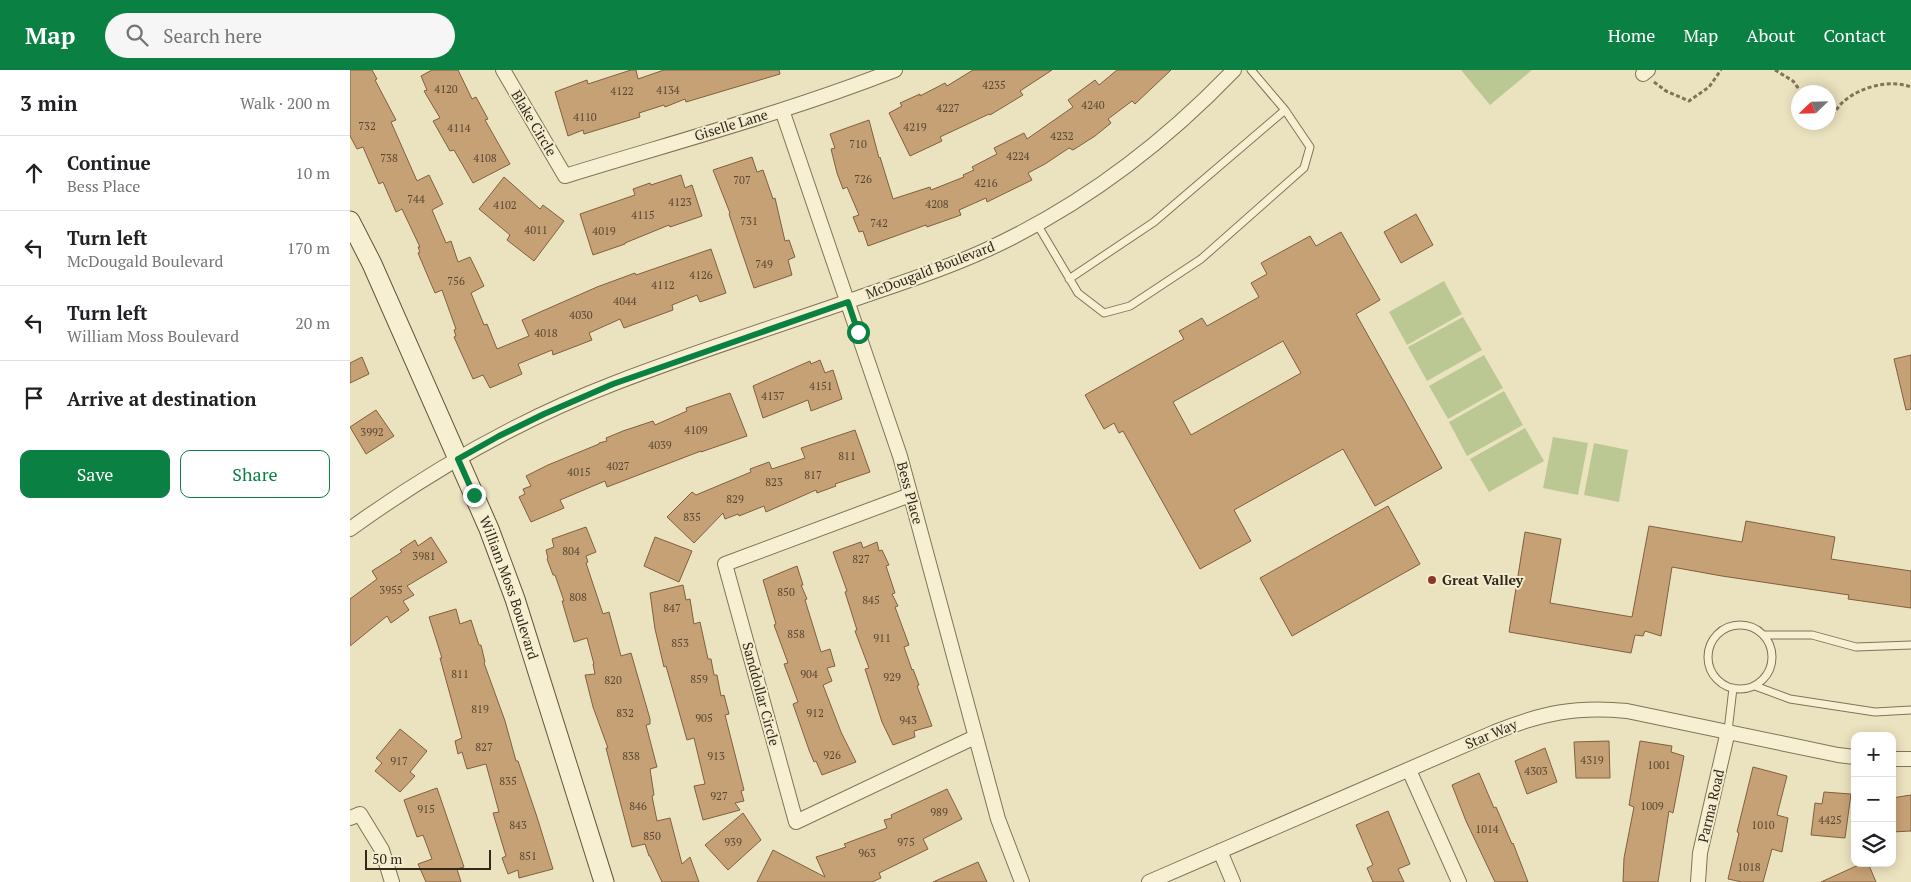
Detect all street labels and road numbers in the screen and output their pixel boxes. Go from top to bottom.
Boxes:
street label: Blake Circle [507,86,562,159]
street label: Giselle Lane [692,104,770,145]
street label: McDougald Boulevard [863,236,997,303]
street label: Bess Place [893,459,928,526]
street label: William Moss Boulevard [475,513,543,662]
street label: Sanddollar Circle [738,640,784,748]
street label: Star Way [1462,714,1521,753]
street label: Parma Road [1693,767,1728,844]

